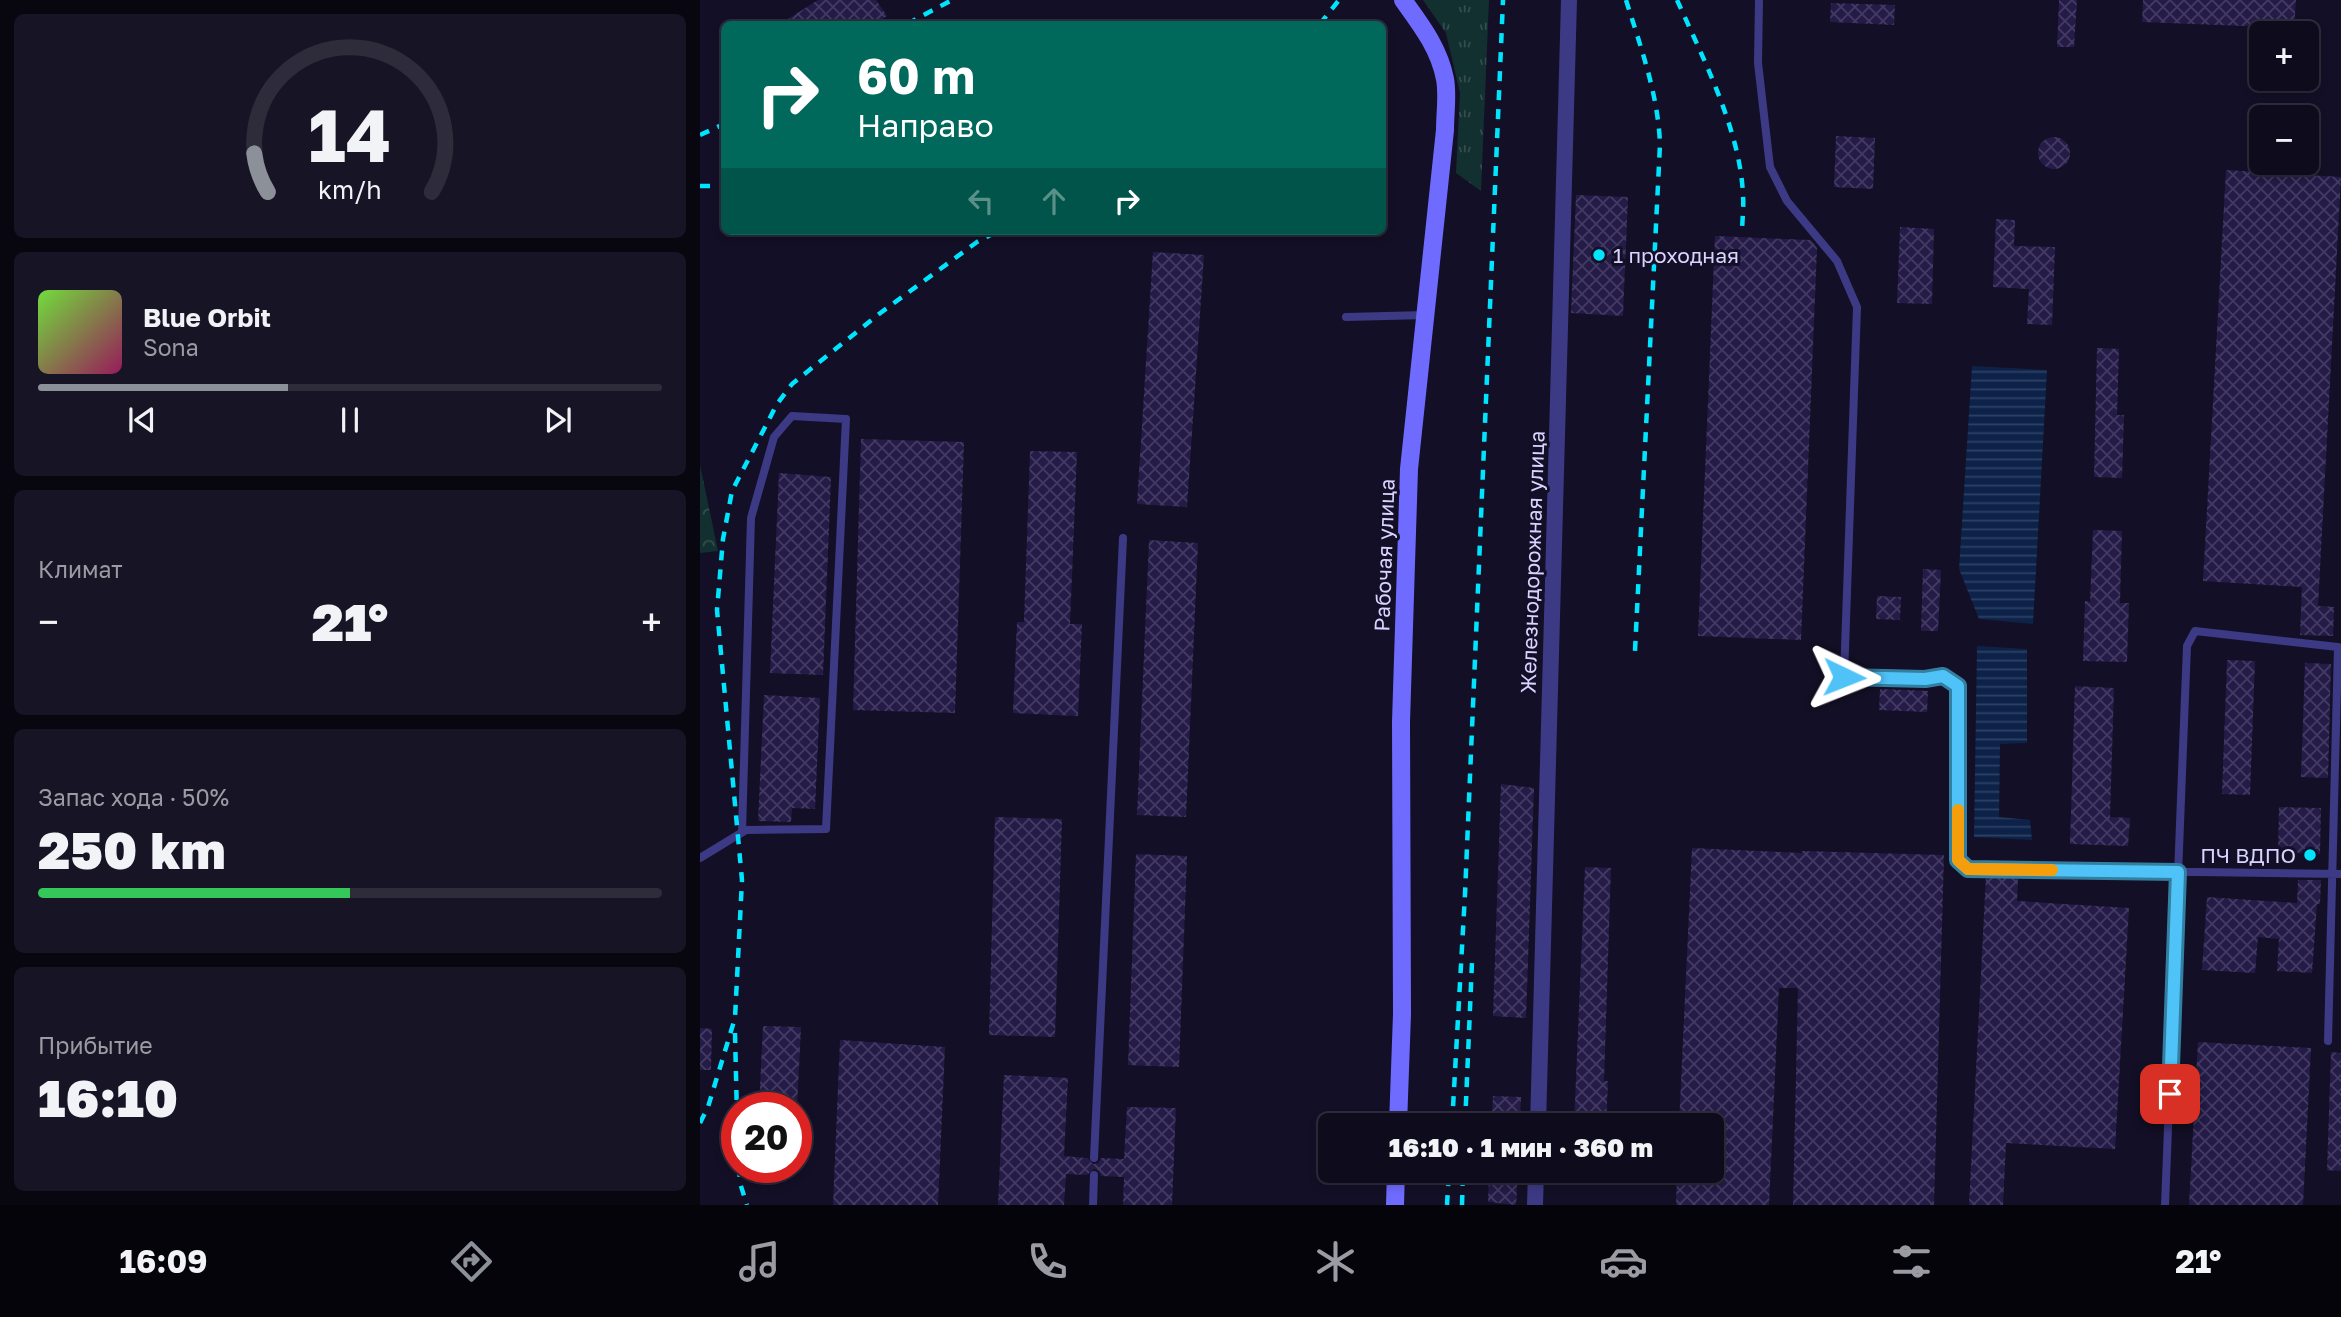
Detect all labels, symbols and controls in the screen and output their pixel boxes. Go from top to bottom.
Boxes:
map controls [2249,21,2319,175]
button: + [2249,21,2319,91]
text: 60 m [857,46,975,105]
icon: right [742,49,833,140]
text: 14 [309,91,392,178]
button: − [2249,105,2319,175]
text: Направо [857,106,994,144]
text: km/h [318,174,382,205]
icon: left [962,182,1000,220]
icon: ahead [1035,182,1073,220]
icon: right [1108,182,1146,220]
place label: 1 проходная [1613,242,1739,268]
marker: 1 проходная [1591,247,1607,263]
text: Blue Orbit [143,302,271,333]
text: Sona [143,333,199,361]
icon: previous [123,401,161,439]
icon: pause [331,401,369,439]
icon: next [539,401,577,439]
street label: Железнодорожная улица [1514,430,1550,694]
street label: Рабочая улица [1368,478,1400,632]
text: Климат [38,555,123,583]
text: 21° [312,590,388,652]
text: − [38,599,59,644]
text: + [641,599,662,644]
position arrow [1807,640,1881,714]
text: Запас хода · 50% [38,783,229,811]
text: 250 km [38,818,226,880]
place label: ПЧ ВДПО [2200,842,2296,868]
marker: ПЧ ВДПО [2302,847,2318,863]
text: Прибытие [38,1031,153,1059]
pin [2140,1064,2200,1124]
text: 16:10 [38,1066,178,1128]
icon: arrive [2151,1075,2189,1113]
speed limit sign: 20 [721,1092,812,1183]
text: 16:10 · 1 мин · 360 m [1389,1132,1653,1163]
icon: directions [447,1237,496,1286]
icon: music [735,1237,784,1286]
icon: phone [1023,1237,1072,1286]
icon: climate [1311,1237,1360,1286]
icon: car [1599,1237,1648,1286]
icon: filters [1887,1237,1936,1286]
text: 16:09 [120,1242,208,1280]
text: 21° [2175,1242,2221,1280]

